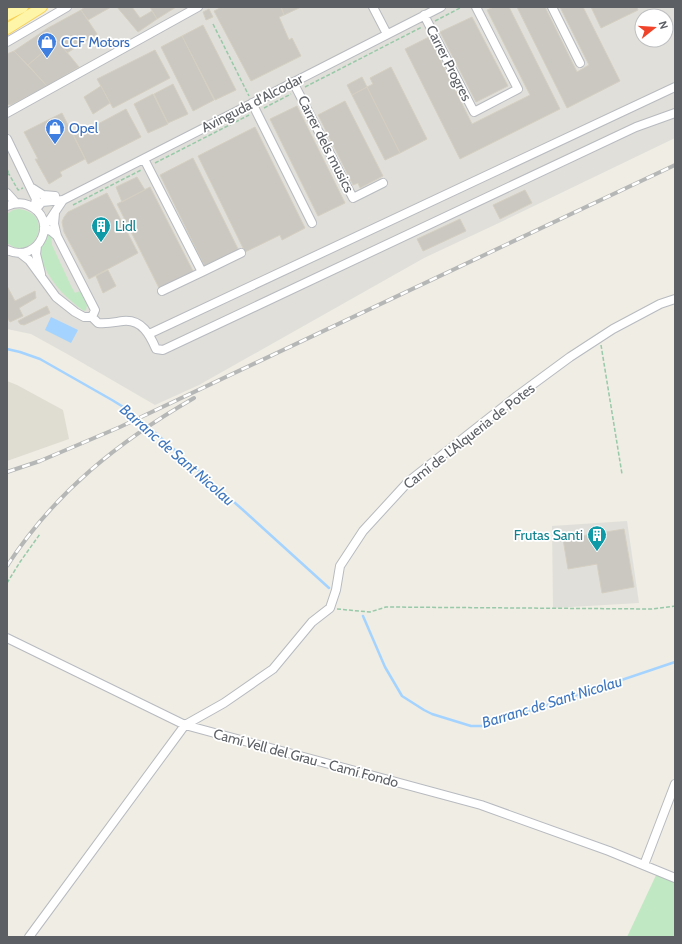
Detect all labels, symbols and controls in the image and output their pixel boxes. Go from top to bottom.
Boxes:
north arrow [634,8,674,48]
text: N [656,19,671,31]
street label: Carrer Progres [422,22,476,104]
shop icon: CCF Motors [36,31,58,59]
place label: CCF Motors [61,33,130,51]
street label: Avinguda d'Alcodar [198,69,306,136]
street label: Carrer dels musics [294,92,358,196]
shop icon: Opel [44,117,66,145]
place label: Opel [69,119,99,137]
building icon: Lidl [90,215,112,243]
place label: Lidl [115,217,137,235]
street label: Camí de L'Alqueria de Potes [400,379,538,493]
water label: Barranc de Sant Nicolau [116,400,238,510]
building icon: Frutas Santi [586,524,608,552]
place label: Frutas Santi [514,526,583,544]
water label: Barranc de Sant Nicolau [480,672,624,732]
street label: Camí Vell del Grau - Camí Fondo [211,725,401,792]

